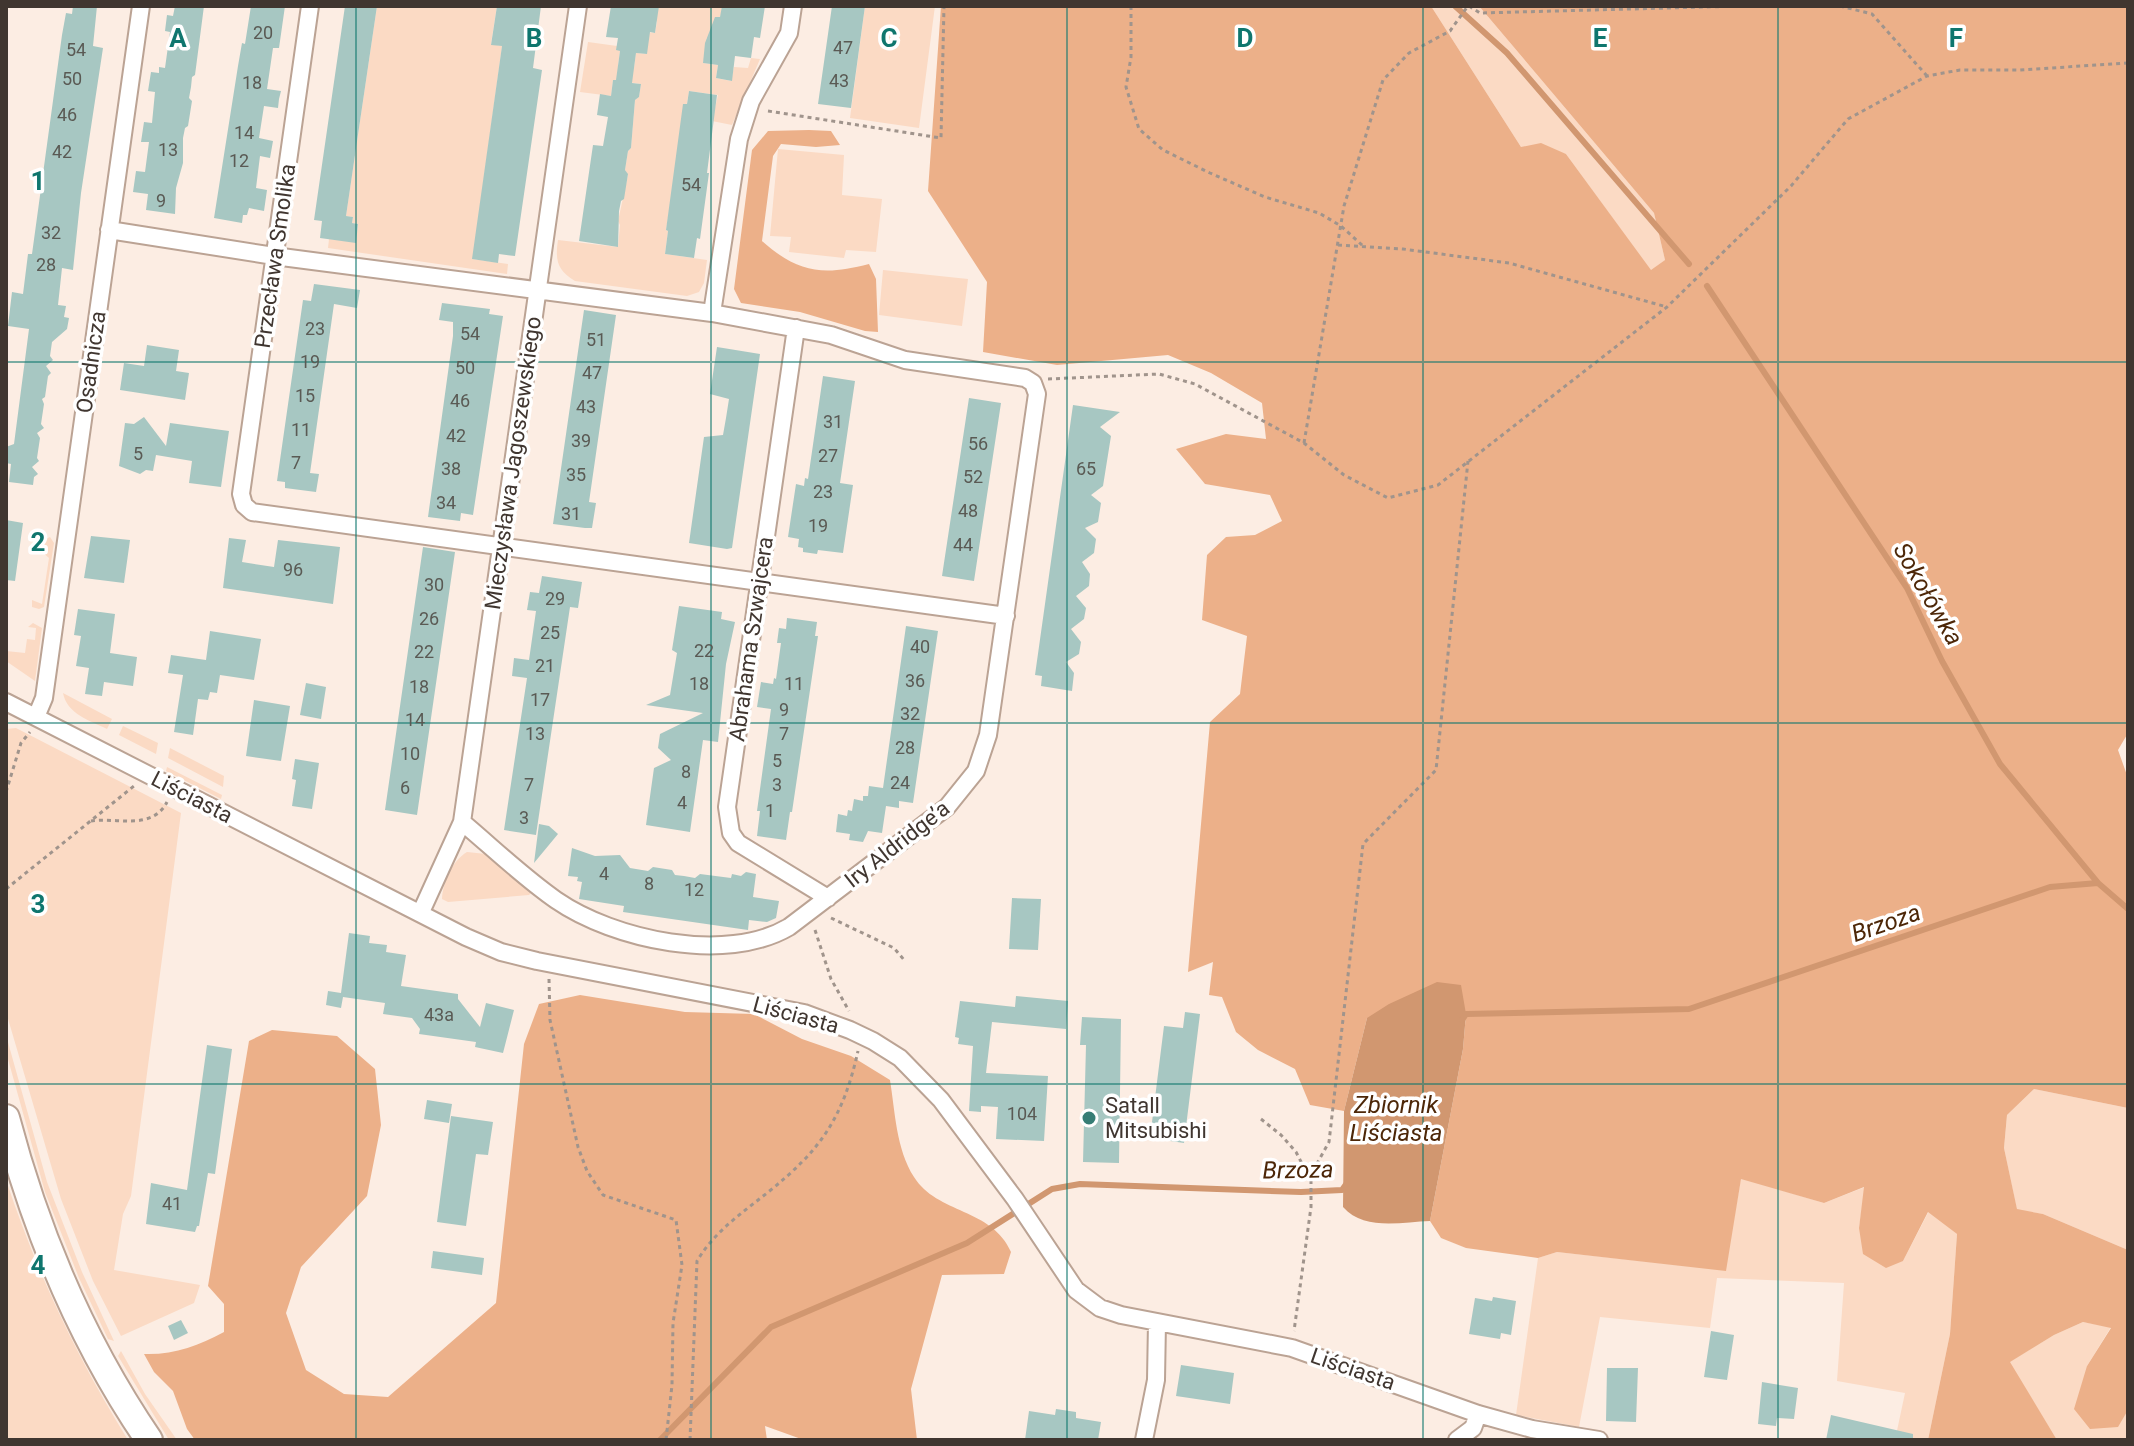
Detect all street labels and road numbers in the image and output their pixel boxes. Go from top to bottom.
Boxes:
street label: Przecława Smolika [250,162,300,350]
street label: Osadnicza [71,309,111,415]
street label: Mieczysława Jagoszewskiego [480,315,546,611]
street label: Abrahama Szwajcera [724,535,778,743]
street label: Liściasta [147,766,237,828]
street label: Iry Aldridge’a [840,795,954,893]
street label: Liściasta [750,992,842,1038]
street label: Liściasta [1307,1343,1399,1395]

